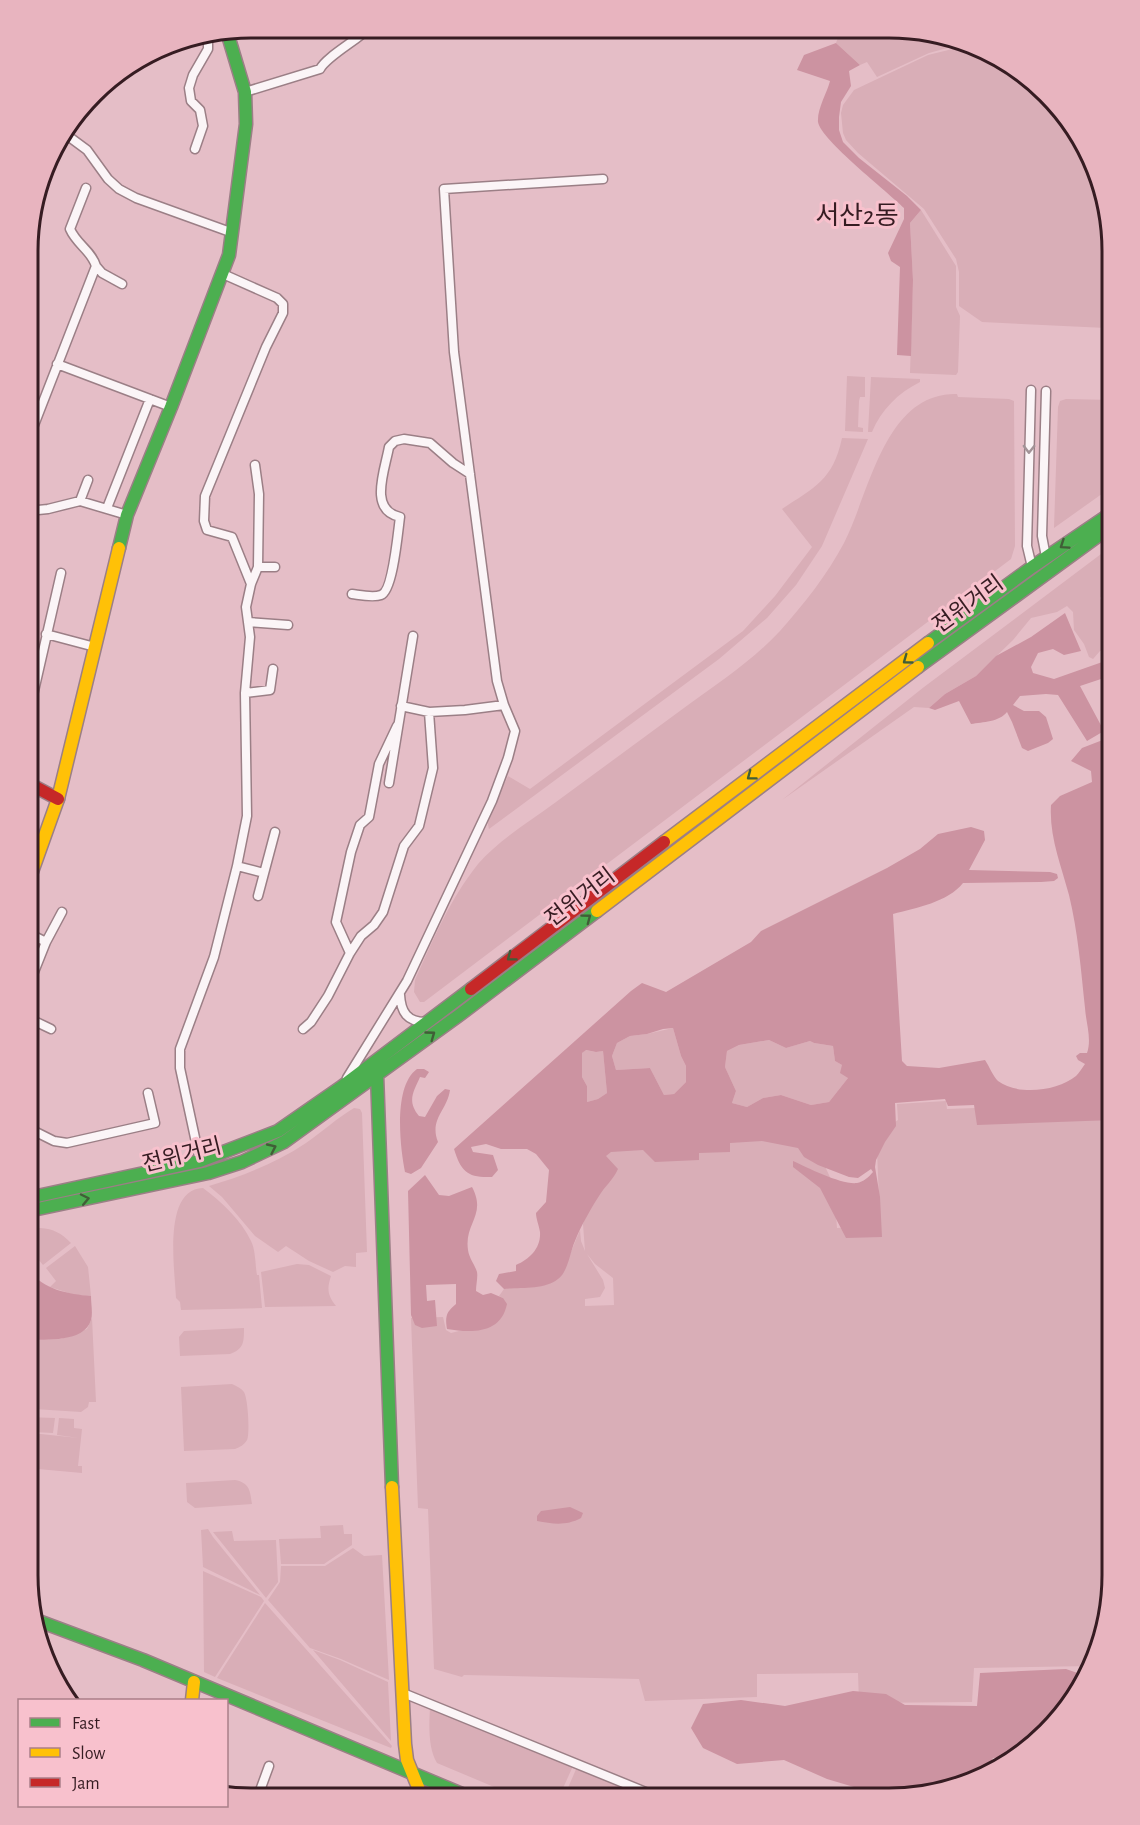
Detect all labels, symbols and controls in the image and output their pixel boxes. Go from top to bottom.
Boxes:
district label: 서산2동 [815,202,899,229]
one-way arrow [1023,444,1035,453]
one-way arrow [1060,538,1071,549]
street label: 전위거리 [928,570,1007,637]
one-way arrow [903,653,914,664]
one-way arrow [746,769,757,780]
street label: 전위거리 [540,863,619,930]
one-way arrow [581,914,592,925]
one-way arrow [507,950,518,961]
one-way arrow [425,1031,436,1042]
street label: 전위거리 [140,1134,224,1175]
one-way arrow [266,1143,277,1155]
one-way arrow [79,1193,89,1206]
legend [18,1699,228,1807]
text: Fast [72,1715,100,1733]
text: Slow [72,1745,105,1763]
text: Jam [72,1775,100,1793]

